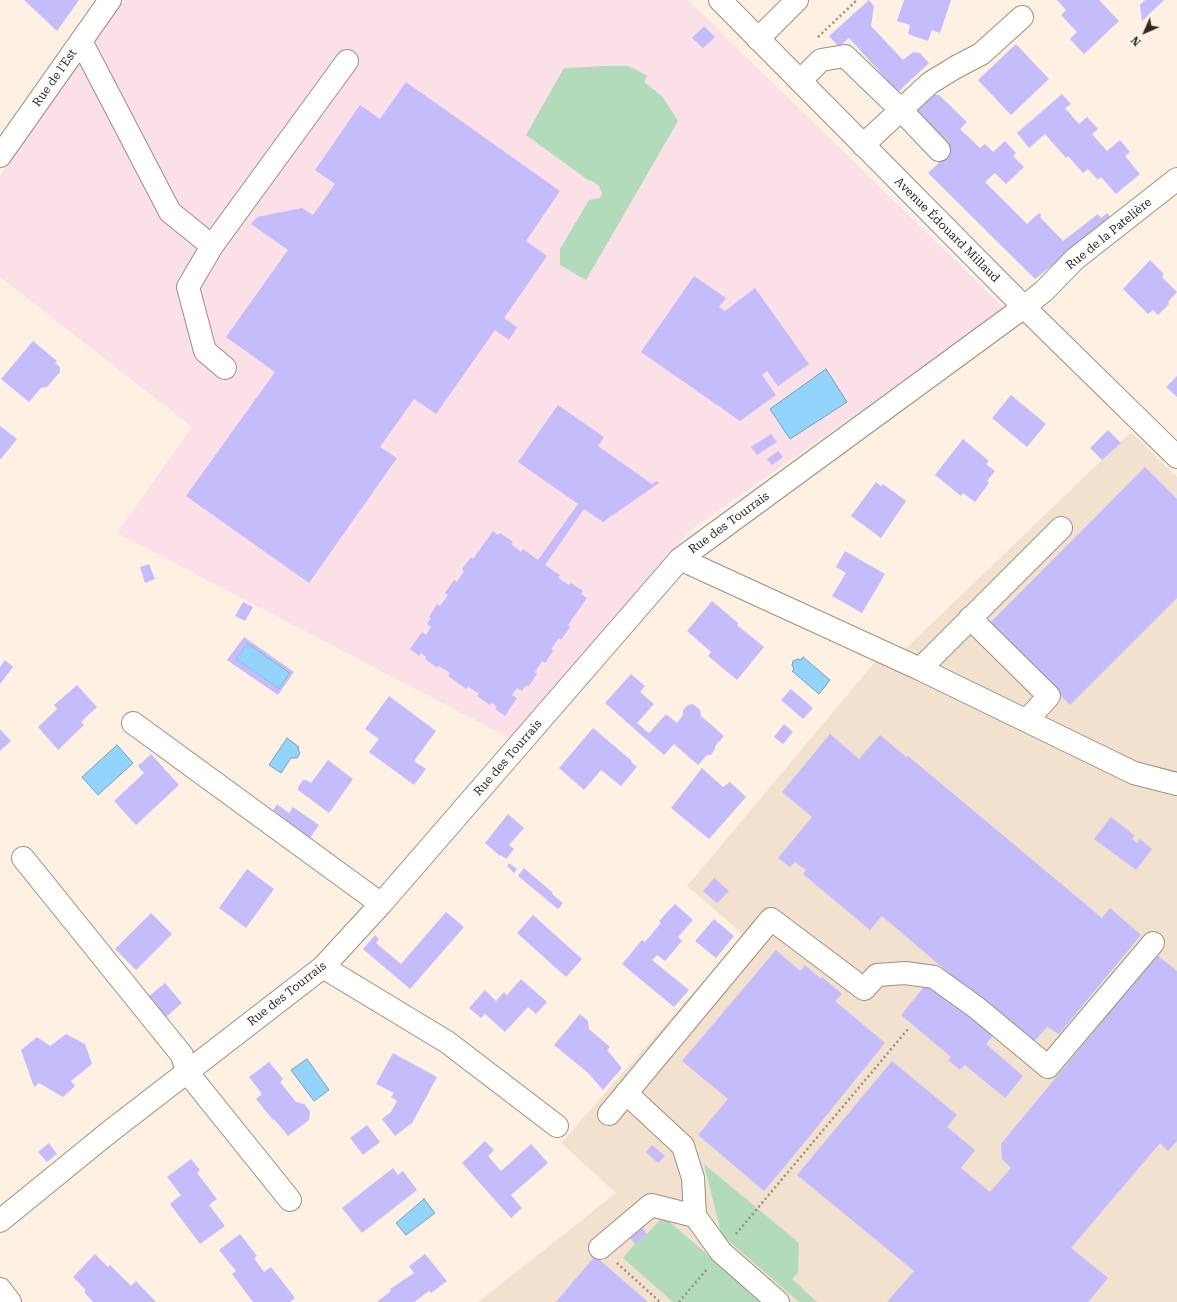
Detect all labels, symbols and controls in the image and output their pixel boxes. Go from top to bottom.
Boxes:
north arrow [1125,12,1165,52]
text: N [1129,33,1144,48]
street label: Rue de l'Est [30,46,80,110]
street label: Avenue Édouard Millaud [891,174,1003,286]
street label: Rue de la Patelière [1063,195,1155,273]
street label: Rue des Tourrais [686,489,772,557]
street label: Rue des Tourrais [471,717,545,799]
street label: Rue des Tourrais [245,959,329,1029]

